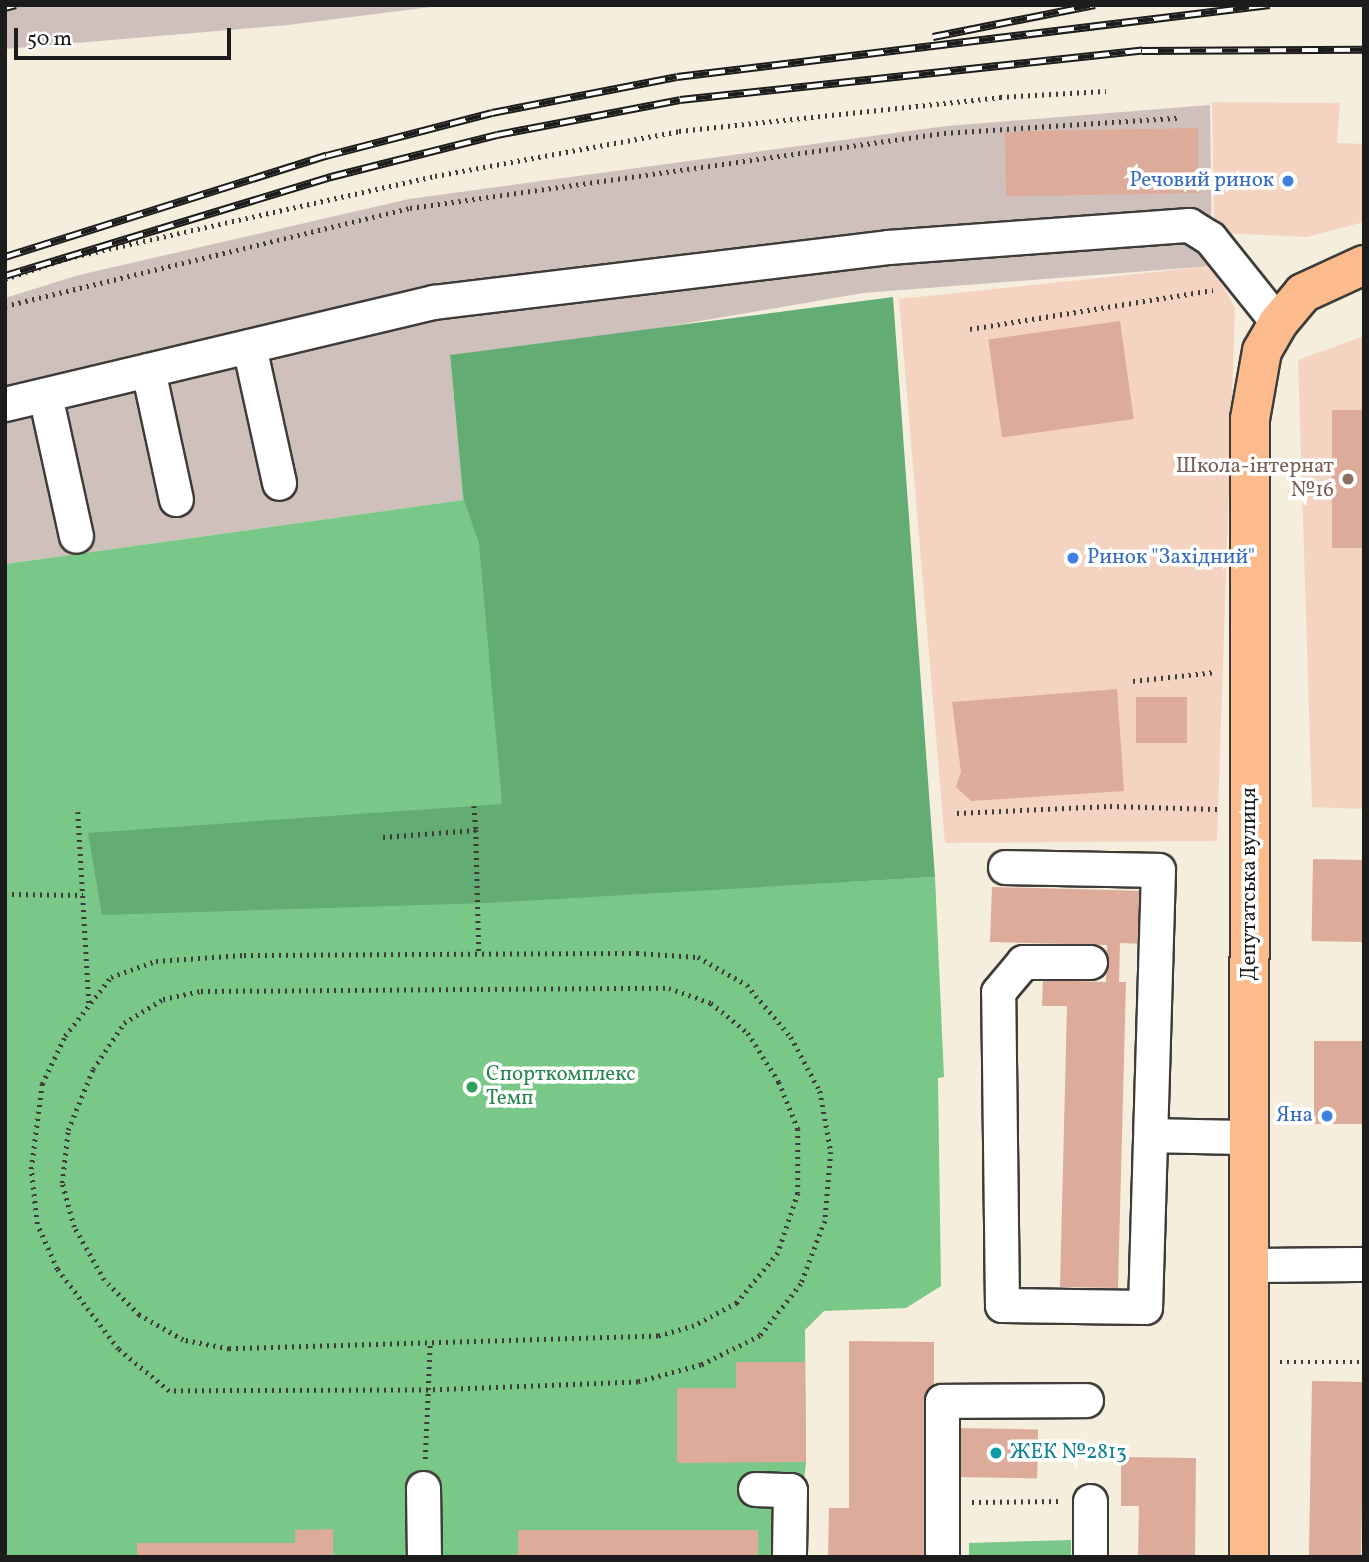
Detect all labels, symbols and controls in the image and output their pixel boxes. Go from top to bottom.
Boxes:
scale bar [18,14,234,58]
text: 50 m [27,25,72,54]
place label: Речовий ринок [1129,168,1274,194]
marker: Речовий ринок [1280,173,1296,189]
place label: Школа-інтернат №16 [1176,454,1334,504]
marker: Школа-інтернат №16 [1340,471,1356,487]
place label: Ринок "Західний" [1087,545,1255,571]
marker: Ринок "Західний" [1065,550,1081,566]
street label: Депутатська вулиця [1237,787,1263,981]
place label: Спорткомплекс Темп [486,1062,636,1112]
marker: Спорткомплекс Темп [464,1079,480,1095]
place label: Яна [1276,1103,1313,1129]
marker: Яна [1319,1108,1335,1124]
place label: ЖЕК №2813 [1010,1440,1127,1466]
marker: ЖЕК №2813 [988,1445,1004,1461]

